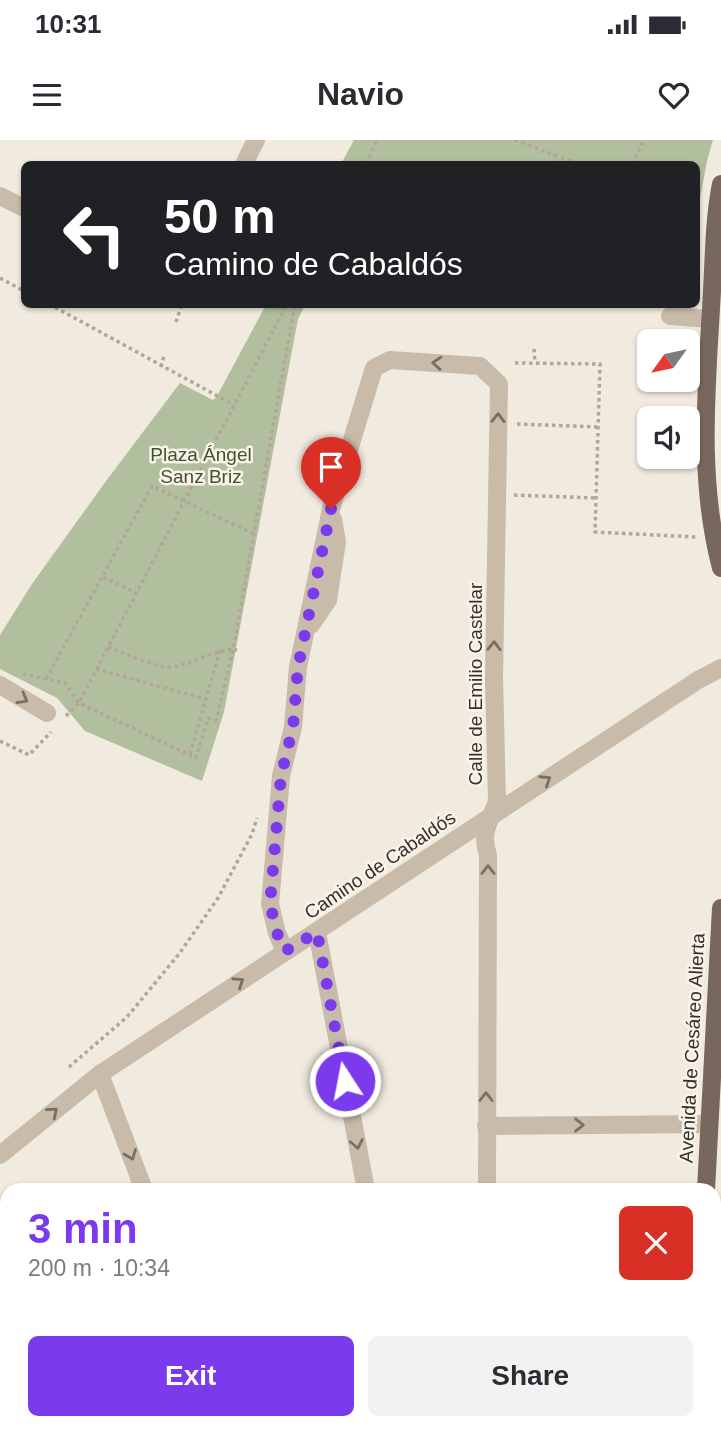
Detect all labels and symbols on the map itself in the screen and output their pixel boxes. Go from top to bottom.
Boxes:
north arrow [637,329,700,392]
one-way arrow [432,356,443,371]
one-way arrow [490,412,506,423]
pin [301,437,361,509]
park label: Plaza Ángel Sanz Briz [150,444,252,487]
street label: Calle de Emilio Castelar [465,582,486,785]
one-way arrow [487,640,502,651]
one-way arrow [16,691,29,704]
one-way arrow [538,776,551,789]
street label: Camino de Cabaldós [301,807,459,923]
one-way arrow [480,864,496,875]
street label: Avenida de Cesáreo Alierta [675,932,709,1163]
one-way arrow [231,977,244,990]
position arrow [308,1044,382,1118]
one-way arrow [478,1092,494,1102]
one-way arrow [44,1108,57,1120]
one-way arrow [574,1117,585,1133]
one-way arrow [349,1138,364,1150]
one-way arrow [122,1148,136,1160]

